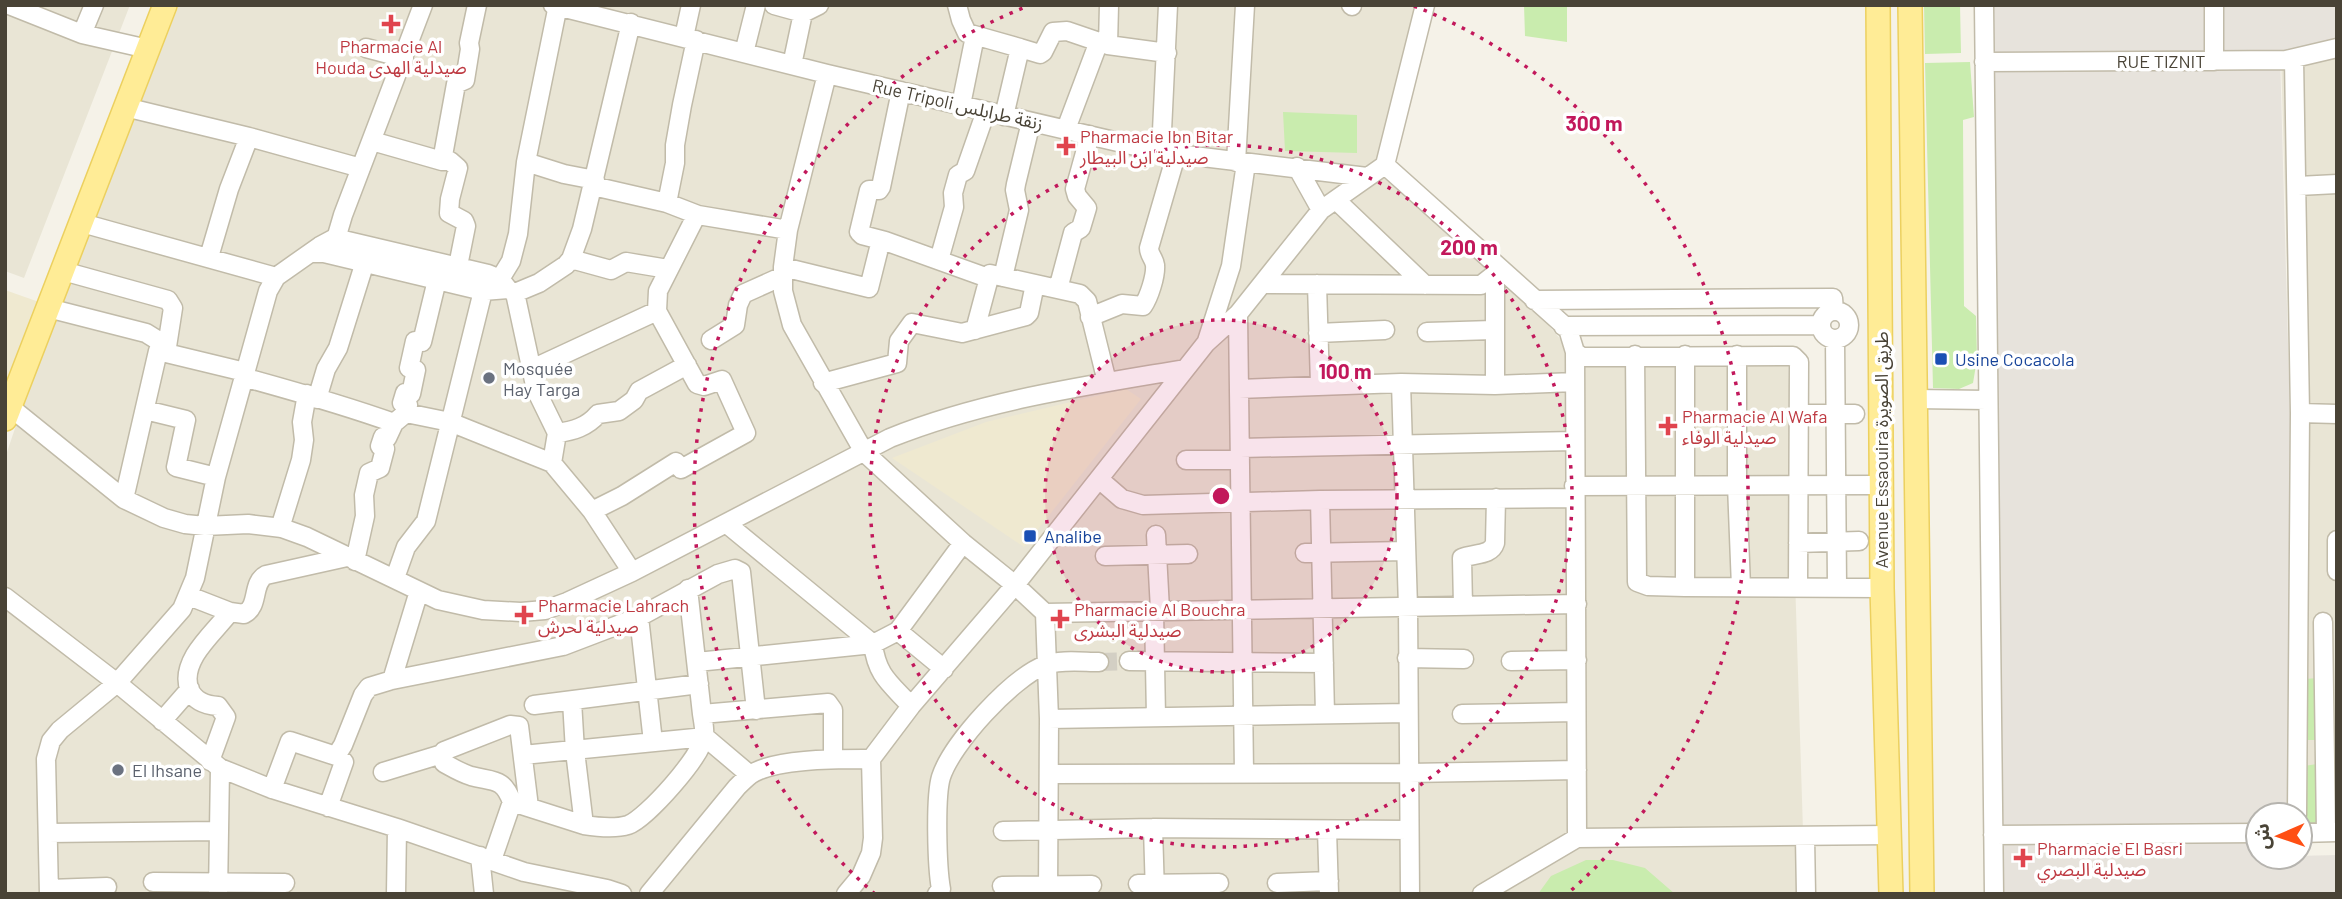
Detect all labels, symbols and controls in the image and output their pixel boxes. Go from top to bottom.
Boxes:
marker: Pharmacie Al Houda صيدلية الهدى [383,16,399,32]
place label: Pharmacie Al Houda صيدلية الهدى [315,35,467,79]
street label: RUE TIZNIT [2116,50,2206,72]
street label: Rue Tripoli زنقة طرابلس [870,74,1046,135]
text: 300 m [1565,110,1623,135]
place label: Pharmacie Ibn Bitar صيدلية ابن البيطار [1079,125,1234,169]
marker: Pharmacie Ibn Bitar صيدلية ابن البيطار [1058,138,1074,154]
text: 200 m [1440,234,1498,259]
street label: Avenue Essaouira طريق الصويرة [1870,331,1893,569]
place label: Usine Cocacola [1955,348,2074,370]
marker: Usine Cocacola [1933,351,1949,367]
place label: Mosquée Hay Targa [503,357,580,400]
text: 100 m [1318,358,1372,383]
marker: Mosquée Hay Targa [481,370,497,386]
place label: Pharmacie Al Wafa صيدلية الوفاء [1682,405,1827,449]
marker: Pharmacie Al Wafa صيدلية الوفاء [1660,418,1676,434]
centre of rings [1209,484,1233,508]
place label: Analibe [1044,525,1102,547]
marker: Analibe [1022,528,1038,544]
place label: Pharmacie Lahrach صيدلية لحرش [538,594,689,638]
place label: Pharmacie Al Bouchra صيدلية البشرى [1074,598,1246,642]
marker: Pharmacie Lahrach صيدلية لحرش [516,607,532,623]
marker: Pharmacie Al Bouchra صيدلية البشرى [1052,611,1068,627]
place label: El Ihsane [132,759,202,781]
marker: El Ihsane [110,762,126,778]
north arrow [2244,801,2314,871]
text: ش [2250,823,2273,850]
place label: Pharmacie El Basri صيدلية البصري [2037,837,2183,883]
marker: Pharmacie El Basri صيدلية البصري [2015,850,2031,866]

